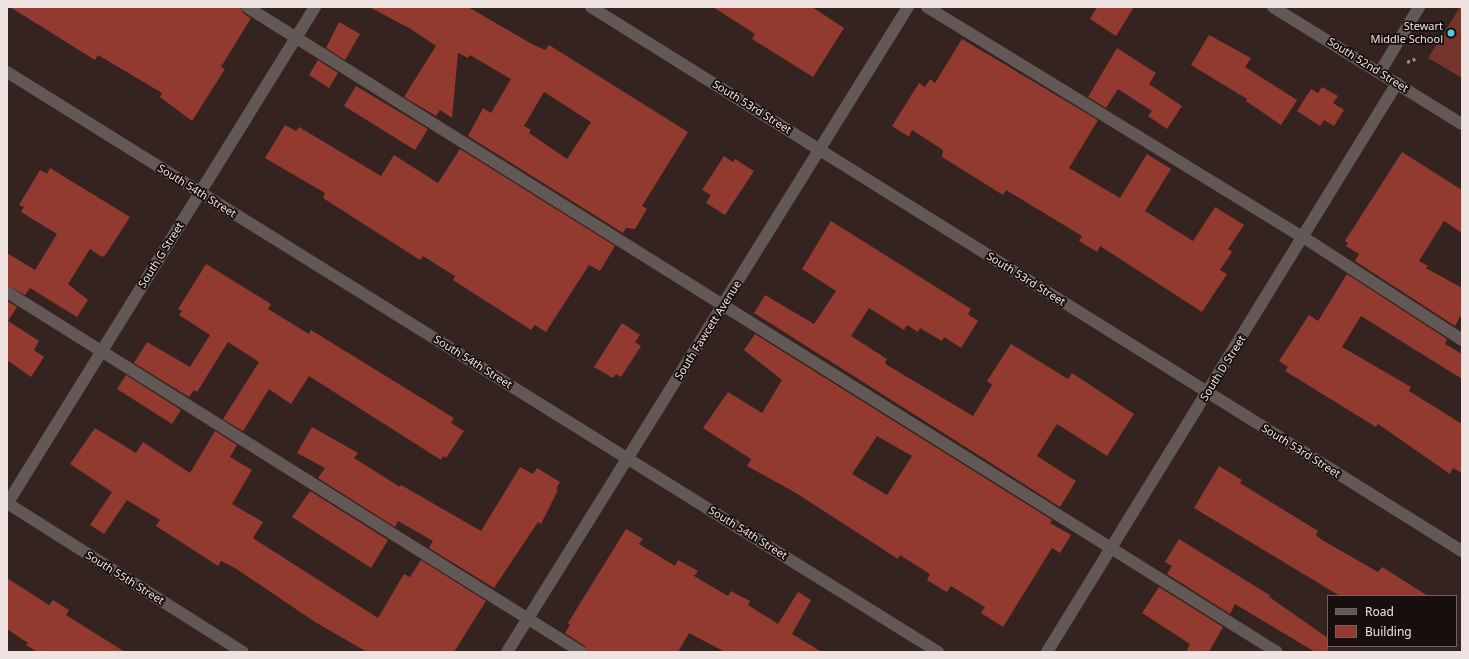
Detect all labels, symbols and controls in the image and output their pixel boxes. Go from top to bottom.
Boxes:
place label: Stewart Middle School [1370,20,1443,46]
marker: Stewart Middle School [1446,28,1456,38]
street label: South 52nd Street [1325,35,1411,95]
street label: South 53rd Street [710,77,794,137]
street label: South 54th Street [155,162,239,220]
street label: South G Street [136,220,186,290]
street label: South 53rd Street [984,249,1068,309]
street label: South Fawcett Avenue [672,278,744,382]
street label: South 54th Street [431,333,515,391]
street label: South D Street [1198,333,1248,403]
street label: South 53rd Street [1259,421,1343,481]
street label: South 54th Street [706,504,790,562]
street label: South 55th Street [83,549,167,607]
legend [1327,595,1457,647]
text: Road [1365,603,1394,620]
text: Building [1365,623,1412,640]

